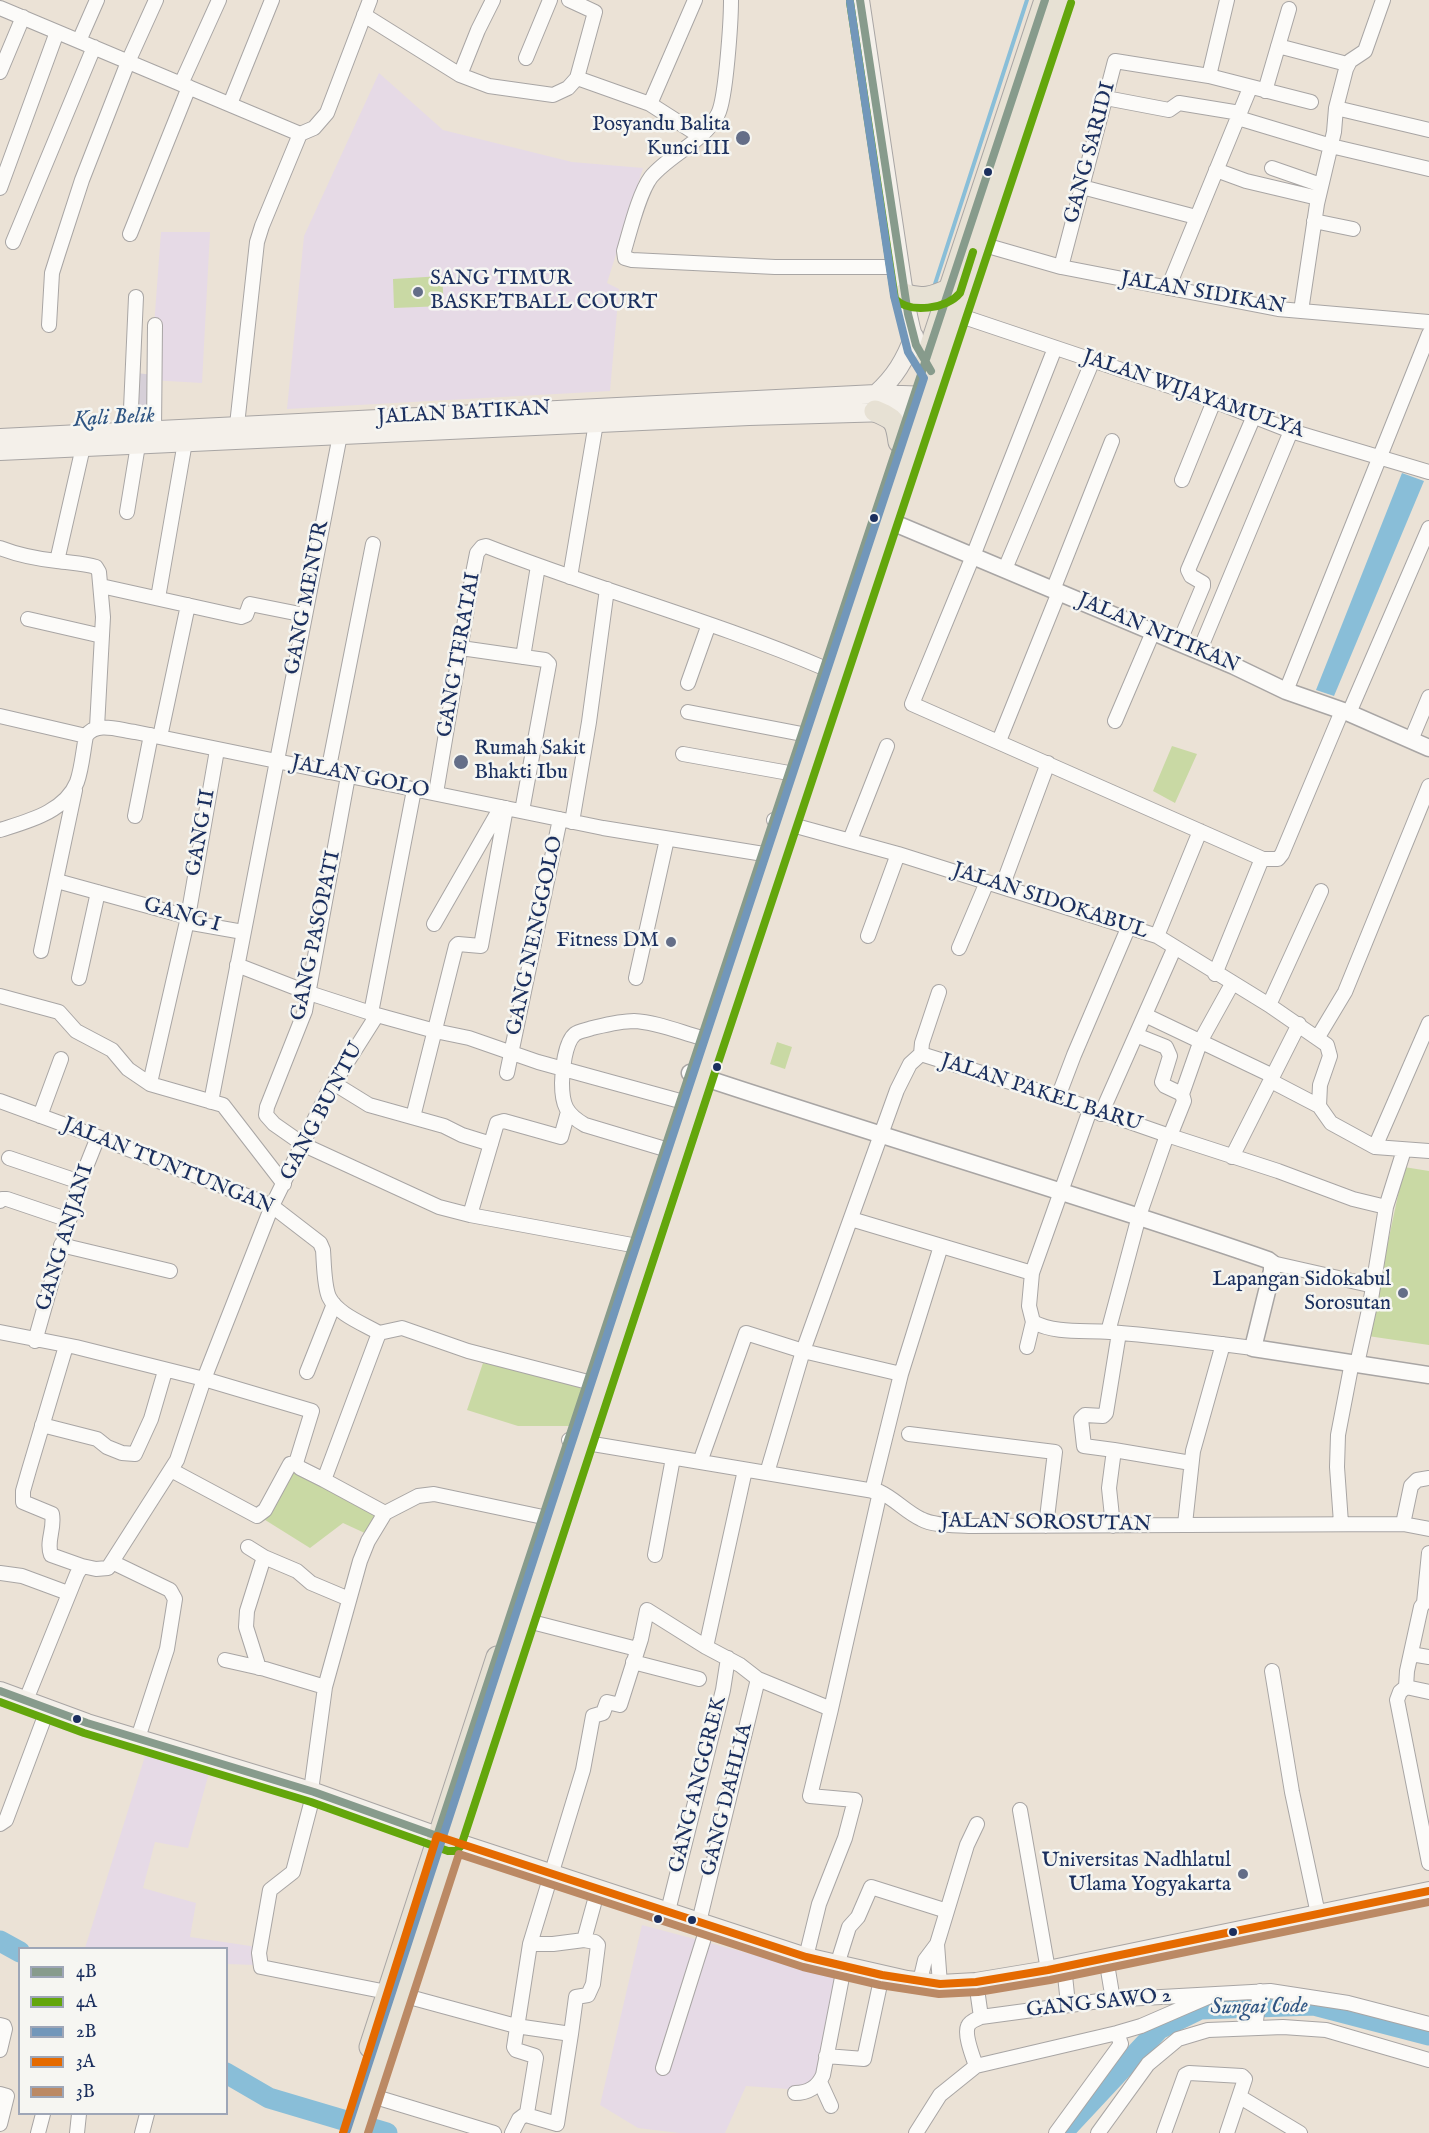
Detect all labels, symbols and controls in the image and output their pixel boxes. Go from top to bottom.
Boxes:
street label: GANG SARIDI [1060,79,1122,227]
place label: Posyandu Balita Kunci III [592,113,730,163]
marker: Posyandu Balita Kunci III [734,129,752,147]
unlabelled marker [982,166,994,178]
place label: SANG TIMUR BASKETBALL COURT [430,267,657,317]
street label: JALAN SIDIKAN [1119,267,1287,321]
marker: SANG TIMUR BASKETBALL COURT [411,285,425,299]
street label: JALAN WIJAYAMULYA [1079,345,1307,445]
street label: JALAN BATIKAN [377,397,551,431]
water label: Kali Belik [73,404,155,434]
unlabelled marker [868,512,880,524]
street label: GANG MENUR [281,519,335,677]
street label: GANG TERATAI [433,570,487,740]
street label: JALAN NITIKAN [1073,589,1243,679]
place label: Rumah Sakit Bhakti Ibu [474,737,586,787]
street label: JALAN GOLO [289,751,431,805]
marker: Rumah Sakit Bhakti Ibu [452,753,470,771]
street label: GANG II [182,787,222,879]
street label: GANG NENGGOLO [503,834,569,1038]
street label: GANG PASOPATI [287,849,347,1023]
street label: JALAN SIDOKABUL [949,859,1151,945]
street label: GANG I [141,893,223,939]
place label: Fitness DM [556,929,659,955]
marker: Fitness DM [664,935,678,949]
street label: GANG BUNTU [276,1039,370,1185]
street label: JALAN PAKEL BARU [937,1050,1145,1138]
unlabelled marker [711,1061,723,1073]
street label: JALAN TUNTUNGAN [59,1113,277,1221]
street label: GANG ANJANI [32,1162,100,1314]
place label: Lapangan Sidokabul Sorosutan [1212,1268,1391,1318]
marker: Lapangan Sidokabul Sorosutan [1396,1286,1410,1300]
street label: JALAN SOROSUTAN [940,1510,1152,1538]
street label: GANG ANGGREK [665,1694,733,1876]
unlabelled marker [71,1713,83,1725]
street label: GANG DAHLIA [697,1721,759,1879]
place label: Universitas Nadhlatul Ulama Yogyakarta [1042,1849,1231,1899]
marker: Universitas Nadhlatul Ulama Yogyakarta [1236,1867,1250,1881]
unlabelled marker [652,1913,664,1925]
unlabelled marker [686,1914,698,1926]
unlabelled marker [1227,1926,1239,1938]
legend [18,1947,228,2115]
text: 4B [76,1961,97,1984]
street label: GANG SAWO 2 [1025,1984,1173,2024]
text: 4A [76,1991,97,2014]
water label: Sungai Code [1210,1994,1308,2022]
text: 2B [76,2021,96,2044]
text: 3A [76,2051,95,2074]
text: 3B [76,2081,95,2104]

